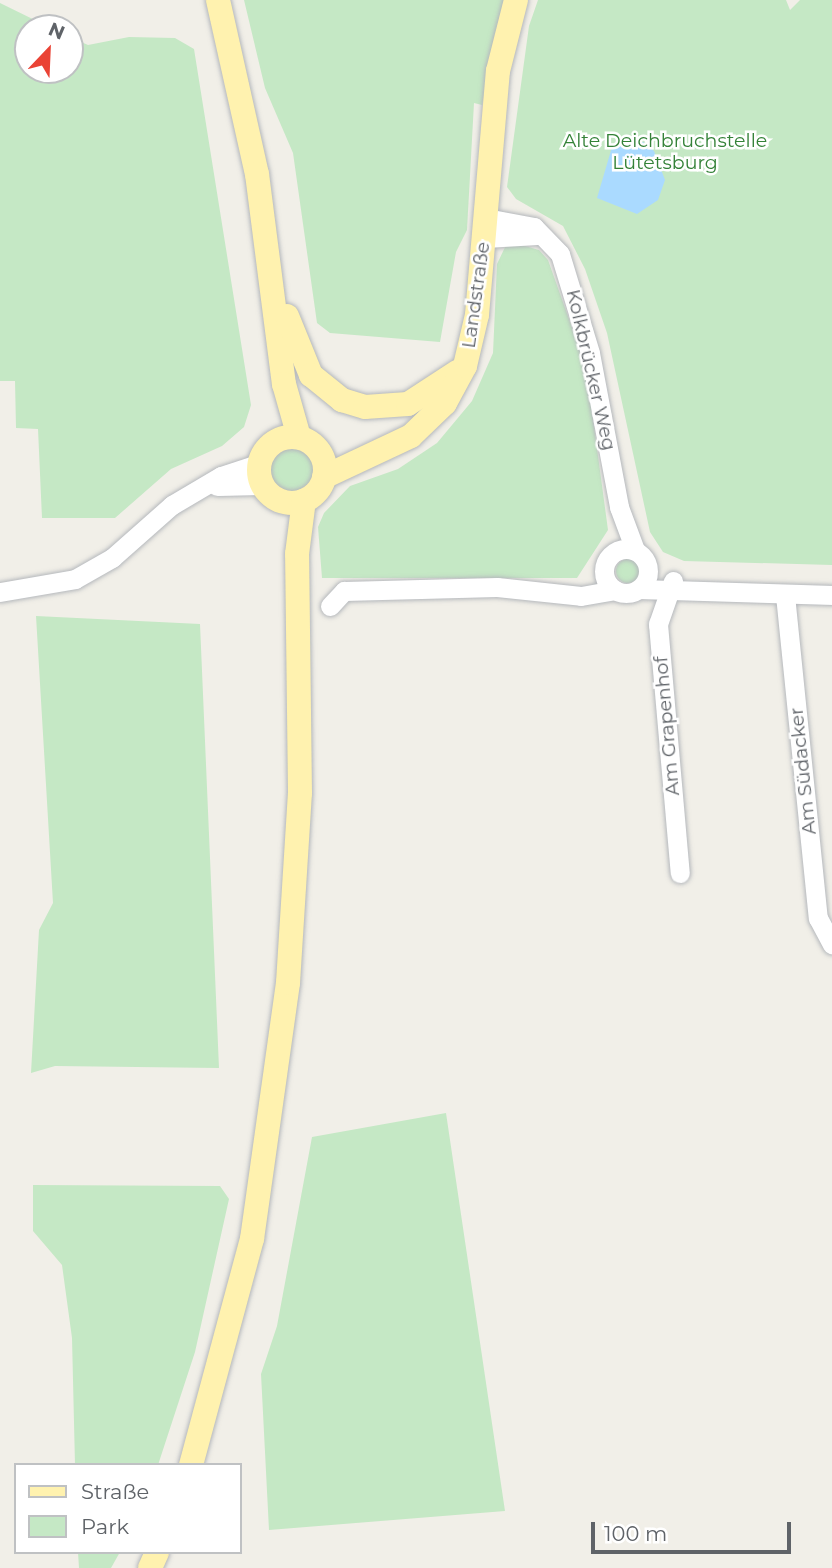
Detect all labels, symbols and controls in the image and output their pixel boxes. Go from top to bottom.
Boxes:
north arrow [14,14,84,84]
text: N [45,17,68,45]
park label: Alte Deichbruchstelle Lütetsburg [563,130,767,174]
street label: Landstraße [457,240,495,350]
street label: Kolkbrücker Weg [561,287,621,453]
street label: Am Grapenhof [650,655,684,797]
street label: Am Südacker [785,706,821,836]
legend [14,1463,242,1554]
text: Straße [81,1479,149,1504]
scale bar [594,1508,794,1552]
text: Park [81,1514,129,1539]
text: 100 m [604,1521,667,1546]

